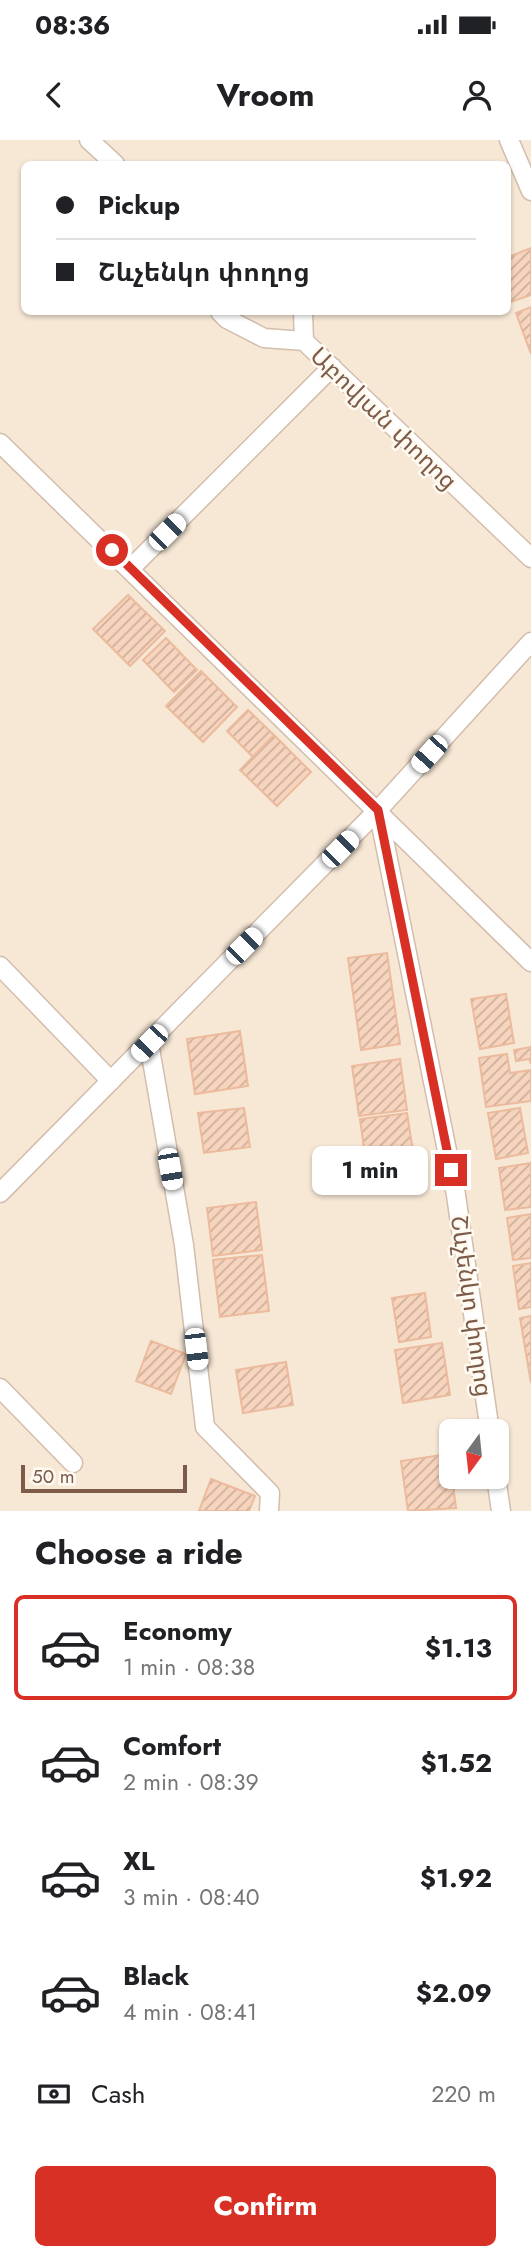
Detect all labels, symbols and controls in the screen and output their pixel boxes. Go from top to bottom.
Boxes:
text: 08:36 [35,6,110,44]
text: Vroom [217,72,314,118]
icon: back [35,76,73,114]
icon: person [458,76,496,114]
text: Pickup [98,186,180,224]
text: Շևչենկո փողոց [98,253,310,291]
street label: Աբովյան փողոց [302,338,466,498]
car [145,510,190,554]
route start [96,534,128,566]
car [408,731,451,777]
car [318,827,363,871]
car [222,924,267,968]
car [127,1021,172,1065]
car [157,1146,184,1192]
callout: 1 min [311,1146,426,1194]
text: 1 min [341,1153,399,1187]
route end [435,1154,467,1186]
street label: Շևչենկո փողոց [442,1213,502,1399]
car [184,1327,209,1371]
north arrow [439,1419,509,1489]
map controls [439,1419,509,1489]
scale bar [21,1462,187,1494]
text: 50 m [32,1463,75,1490]
text: Choose a ride [35,1530,243,1576]
text: Economy [123,1612,232,1650]
icon: car [39,1616,102,1679]
text: $1.13 [425,1629,492,1667]
text: 1 min · 08:38 [123,1650,255,1684]
text: Comfort [123,1727,221,1765]
icon: car [39,1731,102,1794]
text: $1.52 [420,1744,492,1782]
text: 2 min · 08:39 [123,1765,259,1799]
text: XL [123,1842,155,1880]
icon: car [39,1846,102,1909]
text: $1.92 [420,1859,492,1897]
text: 3 min · 08:40 [123,1880,260,1914]
text: Black [123,1957,189,1995]
icon: car [39,1961,102,2024]
text: $2.09 [416,1974,492,2012]
text: 4 min · 08:41 [123,1995,257,2029]
icon: cash [35,2075,73,2113]
text: Cash [91,2075,145,2113]
text: 220 m [431,2077,496,2111]
button: Confirm [35,2166,496,2246]

